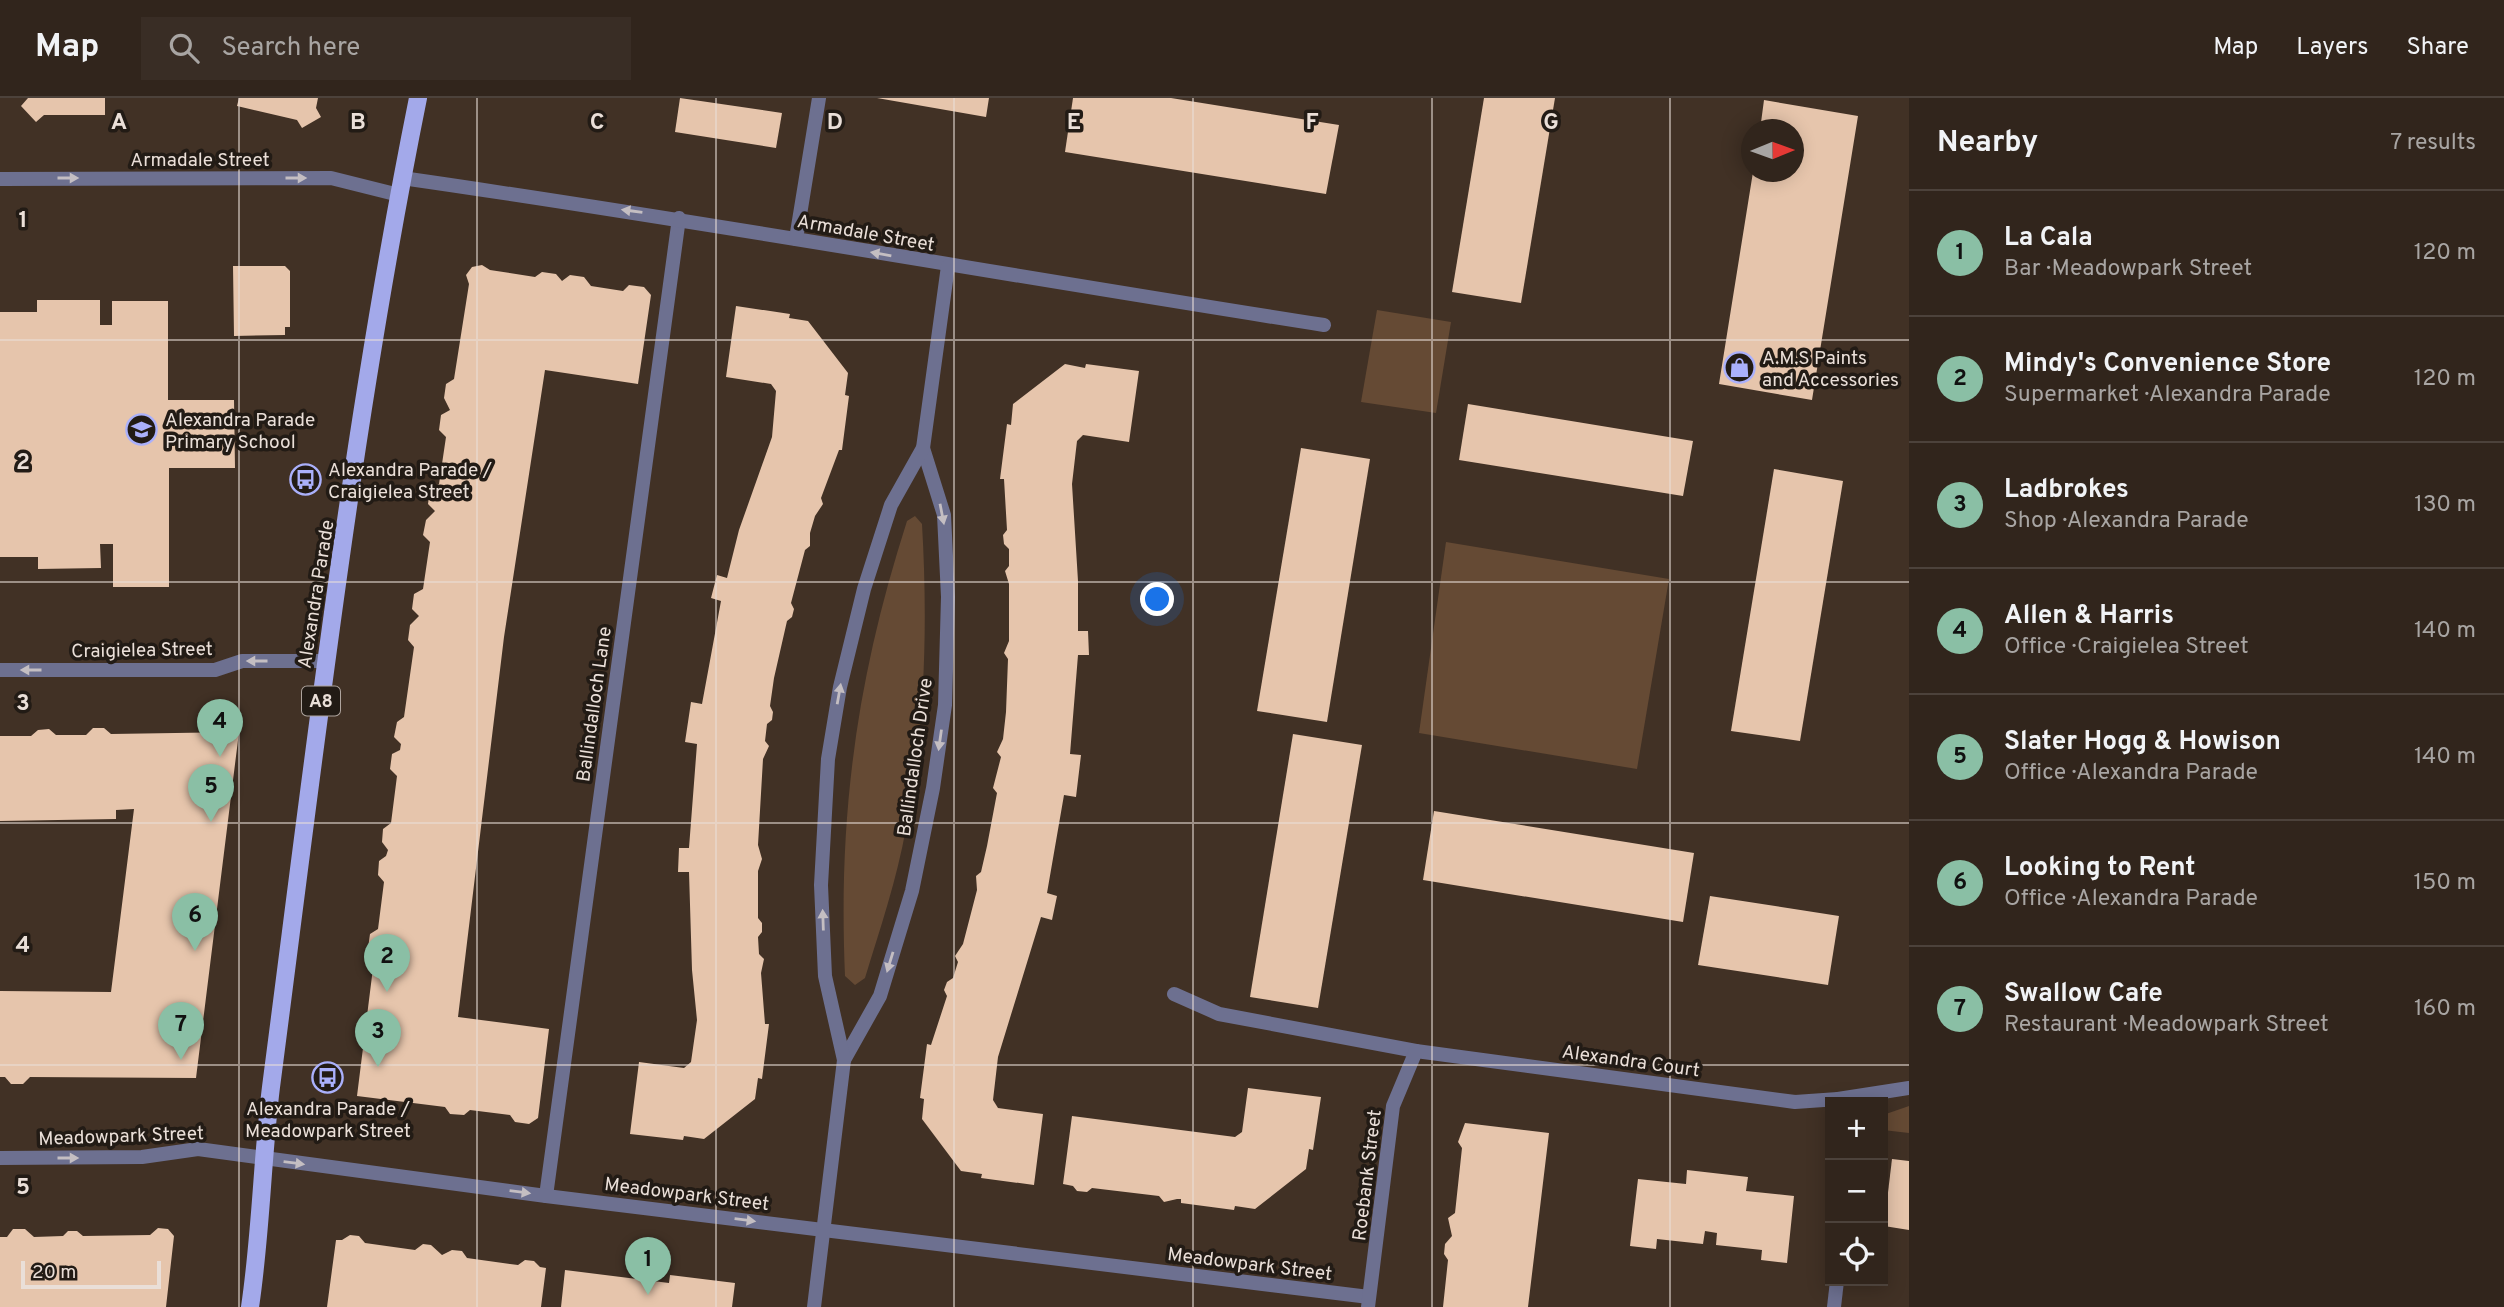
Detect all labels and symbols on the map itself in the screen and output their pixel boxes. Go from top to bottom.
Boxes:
text: A [111,109,127,138]
text: B [350,109,366,138]
text: C [590,109,604,138]
text: D [827,109,843,138]
text: E [1067,109,1081,138]
text: F [1305,109,1319,138]
text: G [1543,109,1559,138]
north arrow [1741,119,1804,182]
street label: Armadale Street [130,149,270,173]
one-way arrow [57,172,79,184]
one-way arrow [285,172,307,184]
one-way arrow [621,206,643,217]
text: 1 [18,207,28,236]
street label: Armadale Street [795,210,936,258]
one-way arrow [870,248,892,259]
place label: A.M.S Paints and Accessories [1762,347,1899,393]
shop icon: A.M.S Paints and Accessories [1722,351,1756,385]
place label: Alexandra Parade Primary School [165,409,315,455]
school or university icon: Alexandra Parade Primary School [125,413,159,447]
text: 2 [16,449,30,478]
place label: Alexandra Parade / Craigielea Street [328,459,492,505]
bus stop icon: Alexandra Parade / Craigielea Street [288,463,322,497]
one-way arrow [937,503,948,525]
street label: Alexandra Parade [293,518,341,670]
your location [1140,582,1174,616]
street label: Ballindalloch Lane [572,625,618,784]
street label: Craigielea Street [71,638,213,664]
one-way arrow [246,655,268,667]
one-way arrow [20,664,42,676]
street label: Ballindalloch Drive [893,677,939,838]
one-way arrow [834,683,845,705]
road number: A8 [302,686,340,716]
text: 3 [16,690,30,719]
pin: 4 [197,699,243,757]
one-way arrow [934,729,945,751]
pin: 5 [188,764,234,822]
pin: 6 [172,893,218,951]
one-way arrow [817,909,828,931]
text: 4 [16,932,30,961]
pin: 2 [364,934,410,992]
one-way arrow [885,952,895,973]
pin: 7 [158,1002,204,1060]
pin: 3 [355,1009,401,1067]
street label: Alexandra Court [1560,1040,1701,1084]
bus stop icon: Alexandra Parade / Meadowpark Street [311,1060,345,1094]
place label: Alexandra Parade / Meadowpark Street [245,1098,411,1144]
street label: Roebank Street [1348,1108,1388,1242]
street label: Meadowpark Street [38,1122,204,1152]
one-way arrow [57,1152,79,1164]
one-way arrow [283,1157,305,1168]
street label: Meadowpark Street [603,1173,770,1217]
text: 5 [16,1174,30,1203]
one-way arrow [509,1187,531,1198]
one-way arrow [735,1214,757,1225]
pin: 1 [625,1237,671,1295]
street label: Meadowpark Street [1166,1243,1333,1287]
scale bar [21,1258,161,1290]

